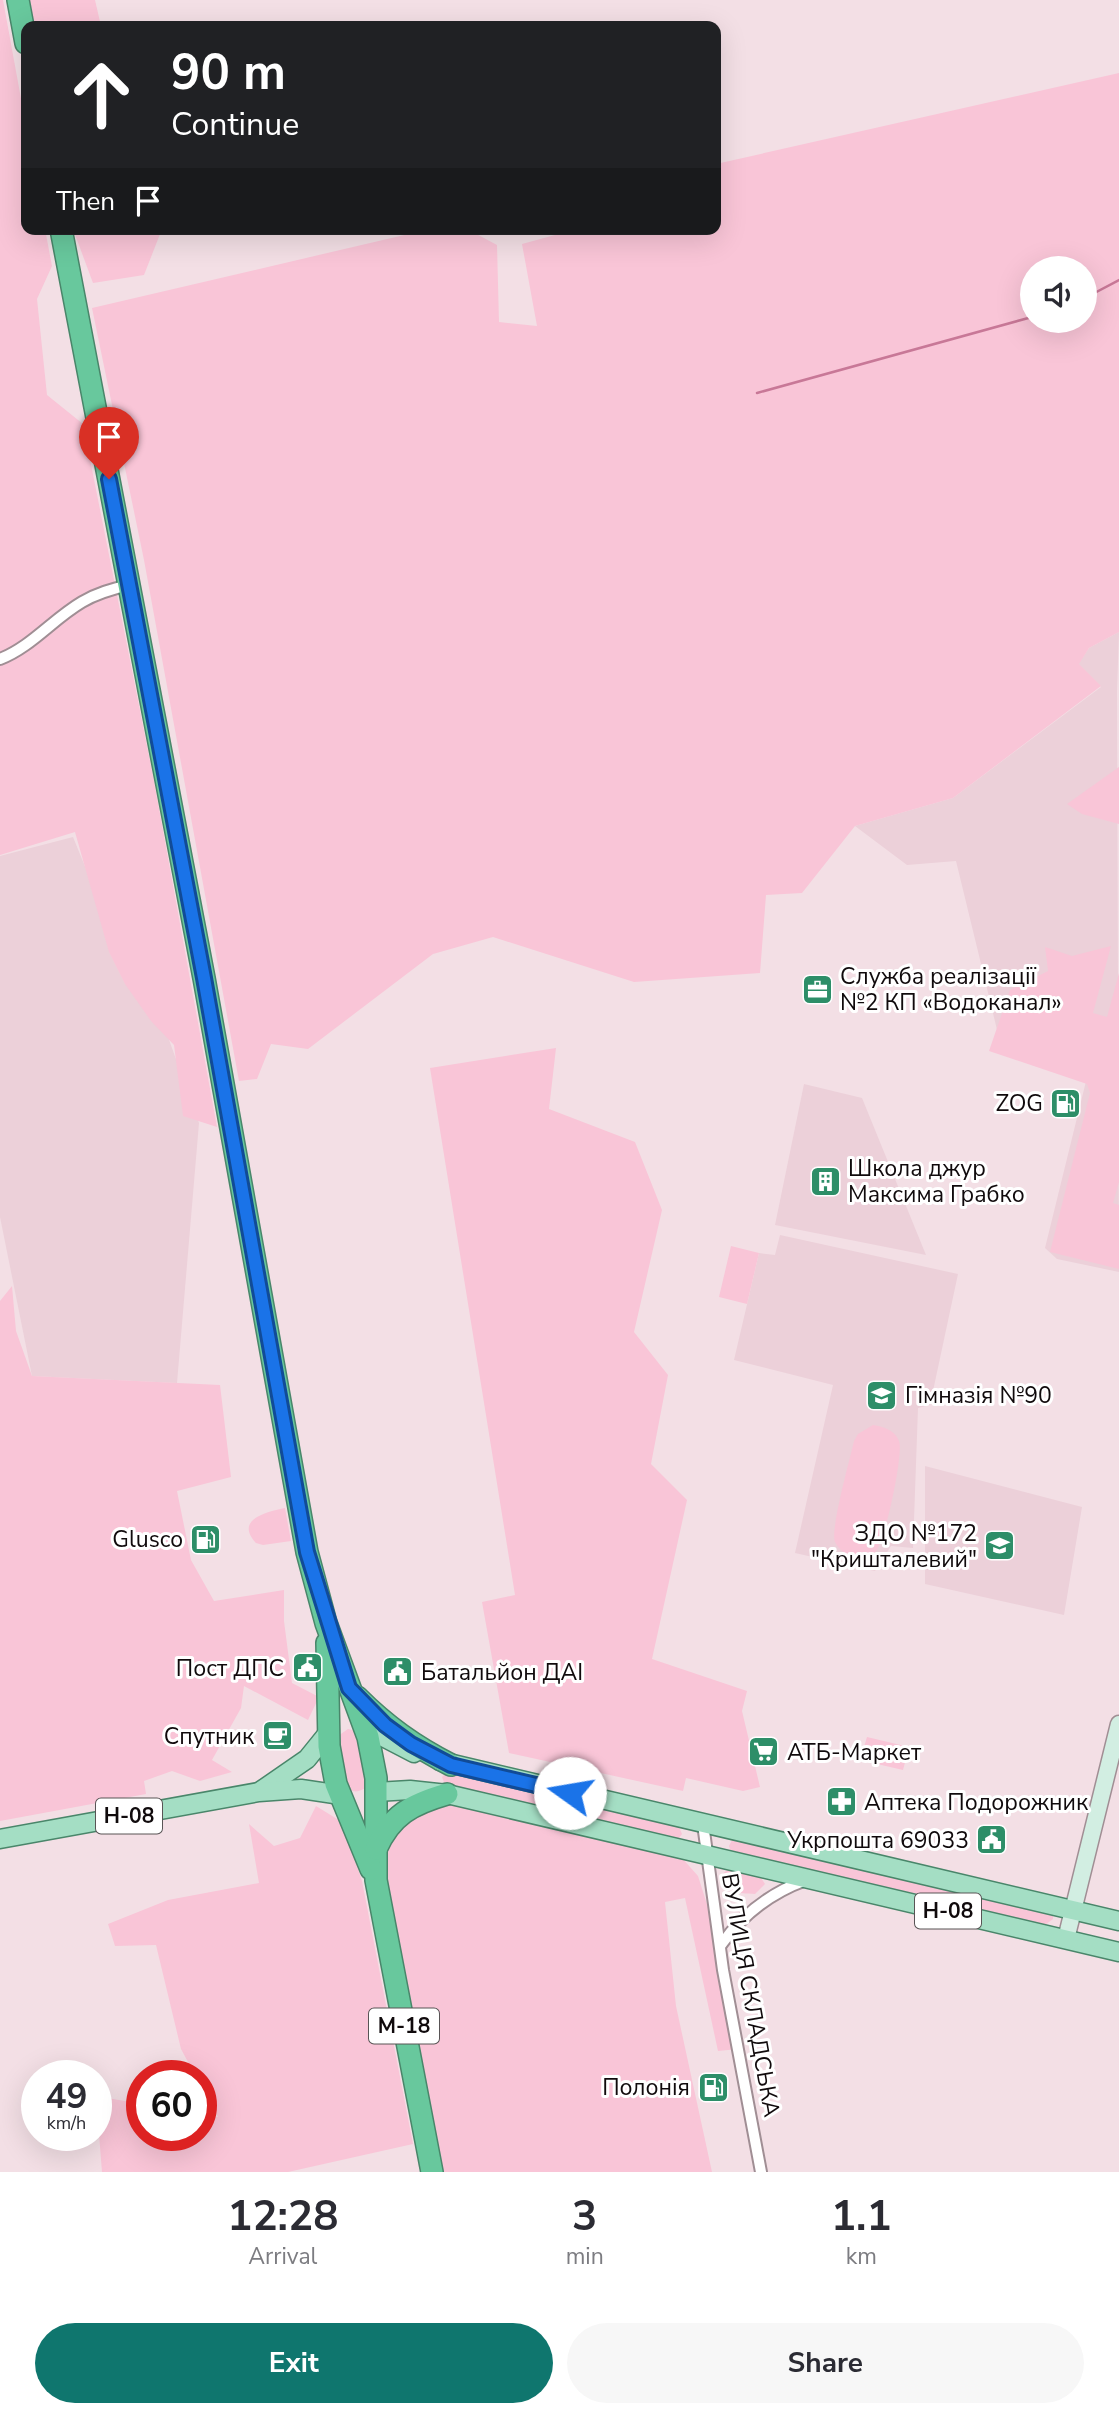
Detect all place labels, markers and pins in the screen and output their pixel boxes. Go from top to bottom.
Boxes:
pin [79,407,139,479]
place label: Служба реалізації №2 КП «Водоканал» [840,961,1062,1018]
office icon: Служба реалізації №2 КП «Водоканал» [800,972,834,1006]
fuel station icon: ZOG [1049,1086,1083,1120]
place label: ZOG [995,1088,1043,1119]
place label: Школа джур Максима Грабко [848,1153,1025,1210]
building icon: Школа джур Максима Грабко [808,1164,842,1198]
school or university icon: Гімназія №90 [865,1378,899,1412]
place label: Гімназія №90 [905,1380,1052,1411]
place label: ЗДО №172 "Кришталевий" [811,1518,977,1575]
fuel station icon: Glusco [189,1522,223,1556]
place label: Glusco [112,1524,183,1555]
school or university icon: ЗДО №172 "Кришталевий" [983,1529,1017,1563]
public building icon: Пост ДПС [290,1651,324,1685]
place label: Пост ДПС [176,1653,284,1684]
public building icon: Батальйон ДАI [381,1655,415,1689]
place label: Батальйон ДАI [421,1657,583,1688]
cafe icon: Спутник [260,1719,294,1753]
place label: Спутник [164,1721,255,1752]
supermarket icon: АТБ-Маркет [747,1735,781,1769]
place label: АТБ-Маркет [787,1737,922,1768]
pharmacy icon: Аптека Подорожник [824,1785,858,1819]
place label: Аптека Подорожник [864,1787,1089,1818]
public building icon: Укрпошта 69033 [975,1823,1009,1857]
place label: Укрпошта 69033 [786,1825,969,1856]
fuel station icon: Полонія [696,2070,730,2104]
place label: Полонія [602,2072,690,2103]

